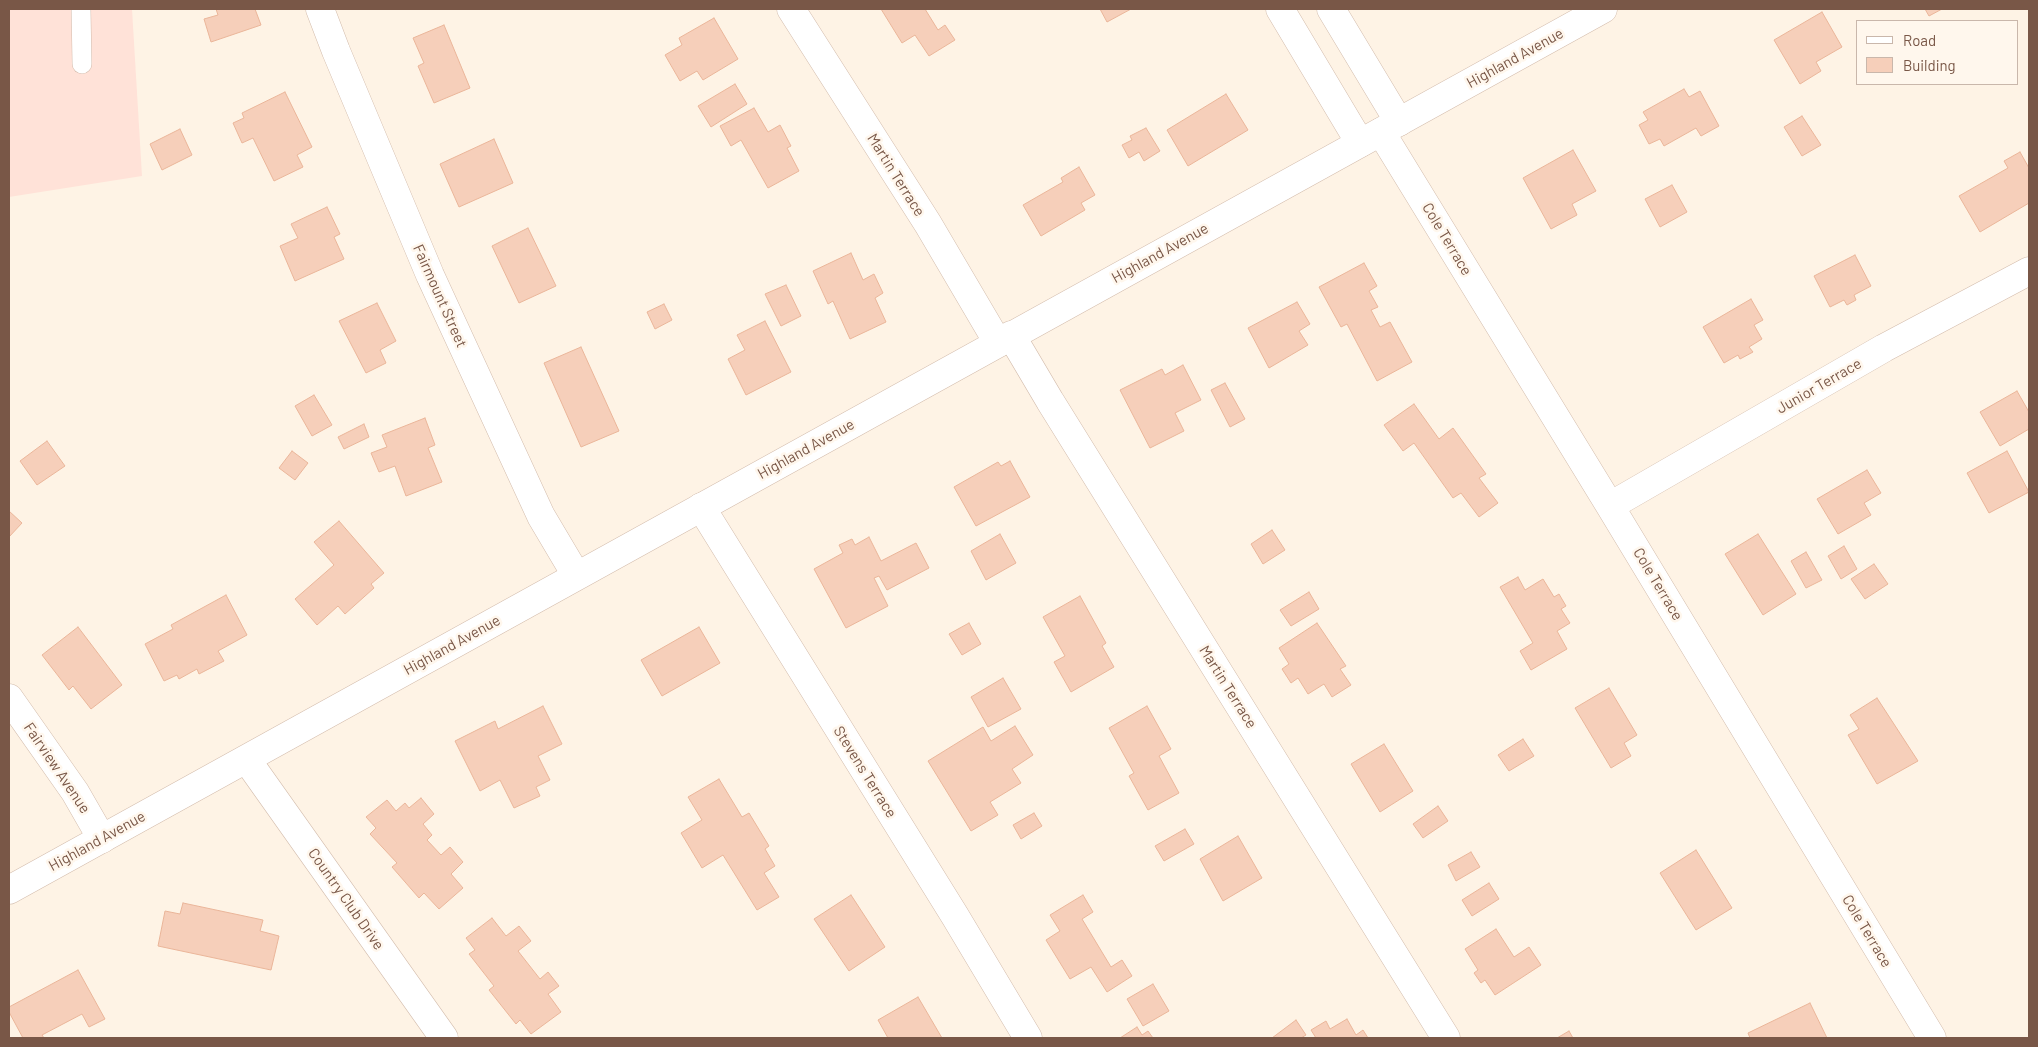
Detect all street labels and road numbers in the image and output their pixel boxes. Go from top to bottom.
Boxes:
street label: Highland Avenue [1464,24,1566,92]
street label: Martin Terrace [863,130,929,220]
street label: Cole Terrace [1418,199,1476,279]
street label: Highland Avenue [1109,219,1211,287]
street label: Fairmount Street [409,242,471,350]
street label: Junior Terrace [1773,354,1865,418]
street label: Highland Avenue [755,415,857,483]
street label: Cole Terrace [1629,544,1687,624]
street label: Highland Avenue [401,611,503,679]
street label: Martin Terrace [1195,642,1261,732]
street label: Fairview Avenue [20,719,94,817]
street label: Stevens Terrace [830,723,900,821]
street label: Highland Avenue [46,807,148,875]
street label: Country Club Drive [304,845,388,953]
street label: Cole Terrace [1838,891,1896,971]

